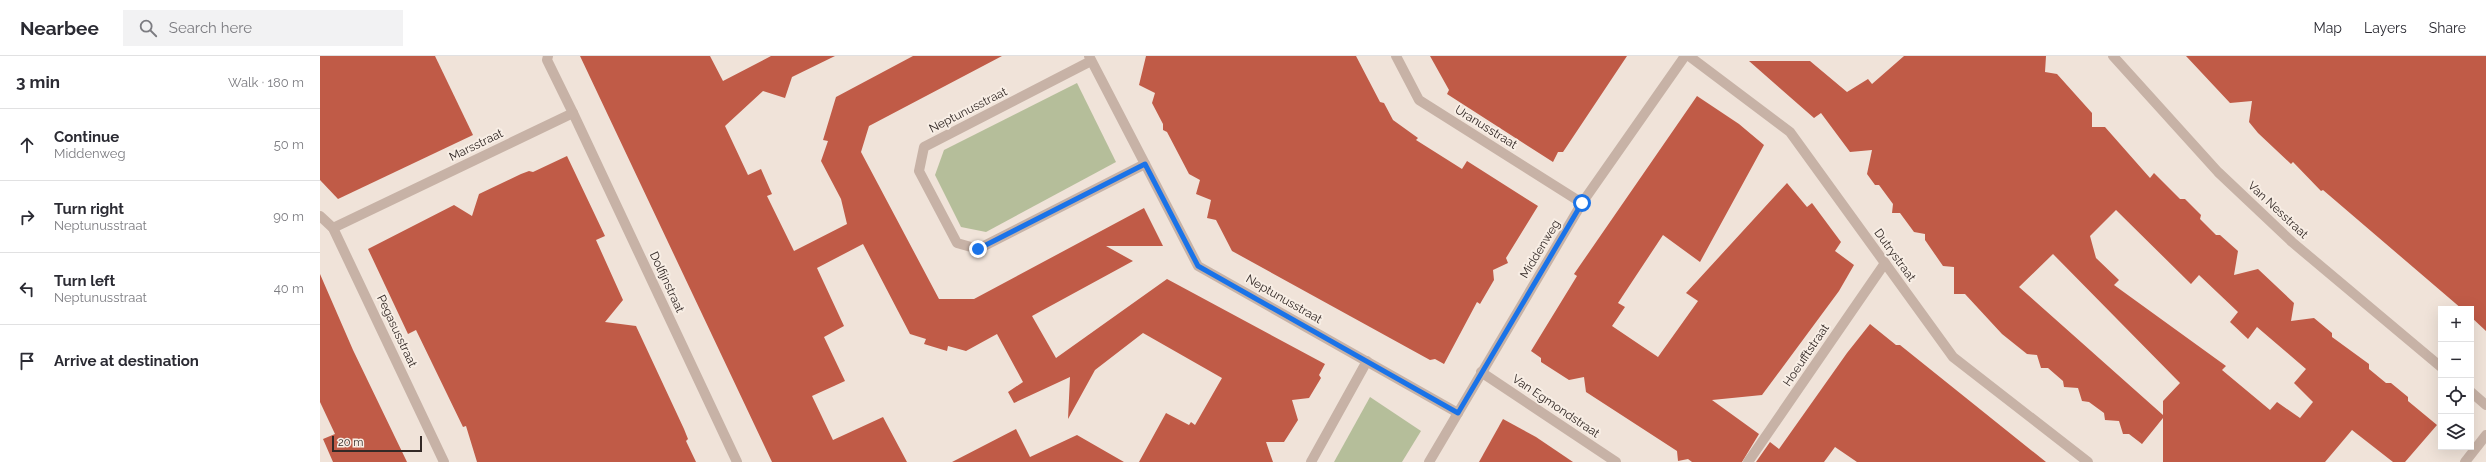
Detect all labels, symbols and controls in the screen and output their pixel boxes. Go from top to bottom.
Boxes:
search box [123,10,403,46]
text: Nearbee [20,17,99,39]
icon: search [137,17,159,39]
text: Search here [169,19,252,37]
text: Map [2314,20,2342,36]
text: Layers [2364,20,2407,36]
text: Share [2429,20,2466,36]
text: 3 min [16,72,60,92]
text: Walk · 180 m [228,75,304,90]
street label: Neptunusstraat [927,84,1009,136]
street label: Uranusstraat [1452,102,1520,152]
street label: Marsstraat [447,126,505,164]
text: Continue [54,128,119,146]
icon: ahead [16,134,38,156]
text: 50 m [274,137,304,152]
text: Middenweg [54,146,125,161]
street label: Van Nesstraat [2245,179,2311,241]
route start [1573,194,1591,212]
text: Turn right [54,200,124,218]
icon: right [16,206,38,228]
text: 90 m [273,209,304,224]
street label: Middenweg [1517,217,1563,281]
text: Neptunusstraat [54,218,147,233]
street label: Dutrystraat [1871,226,1919,284]
route end [969,240,987,258]
street label: Dolfijnstraat [647,249,687,315]
text: Turn left [54,272,115,290]
street label: Neptunusstraat [1243,272,1325,326]
icon: left [16,278,38,300]
text: 40 m [274,281,304,296]
text: Neptunusstraat [54,290,147,305]
street label: Pegasusstraat [374,293,420,369]
map controls [2438,306,2474,450]
button: + [2438,306,2474,342]
street label: Hoeufftstraat [1780,321,1832,389]
button: − [2438,342,2474,378]
icon: arrive [16,350,38,372]
text: Arrive at destination [54,352,199,370]
street label: Van Egmondstraat [1510,372,1602,440]
button: locate [2438,378,2474,414]
button: layers [2438,414,2474,450]
scale bar [332,434,422,453]
text: 20 m [338,436,363,449]

